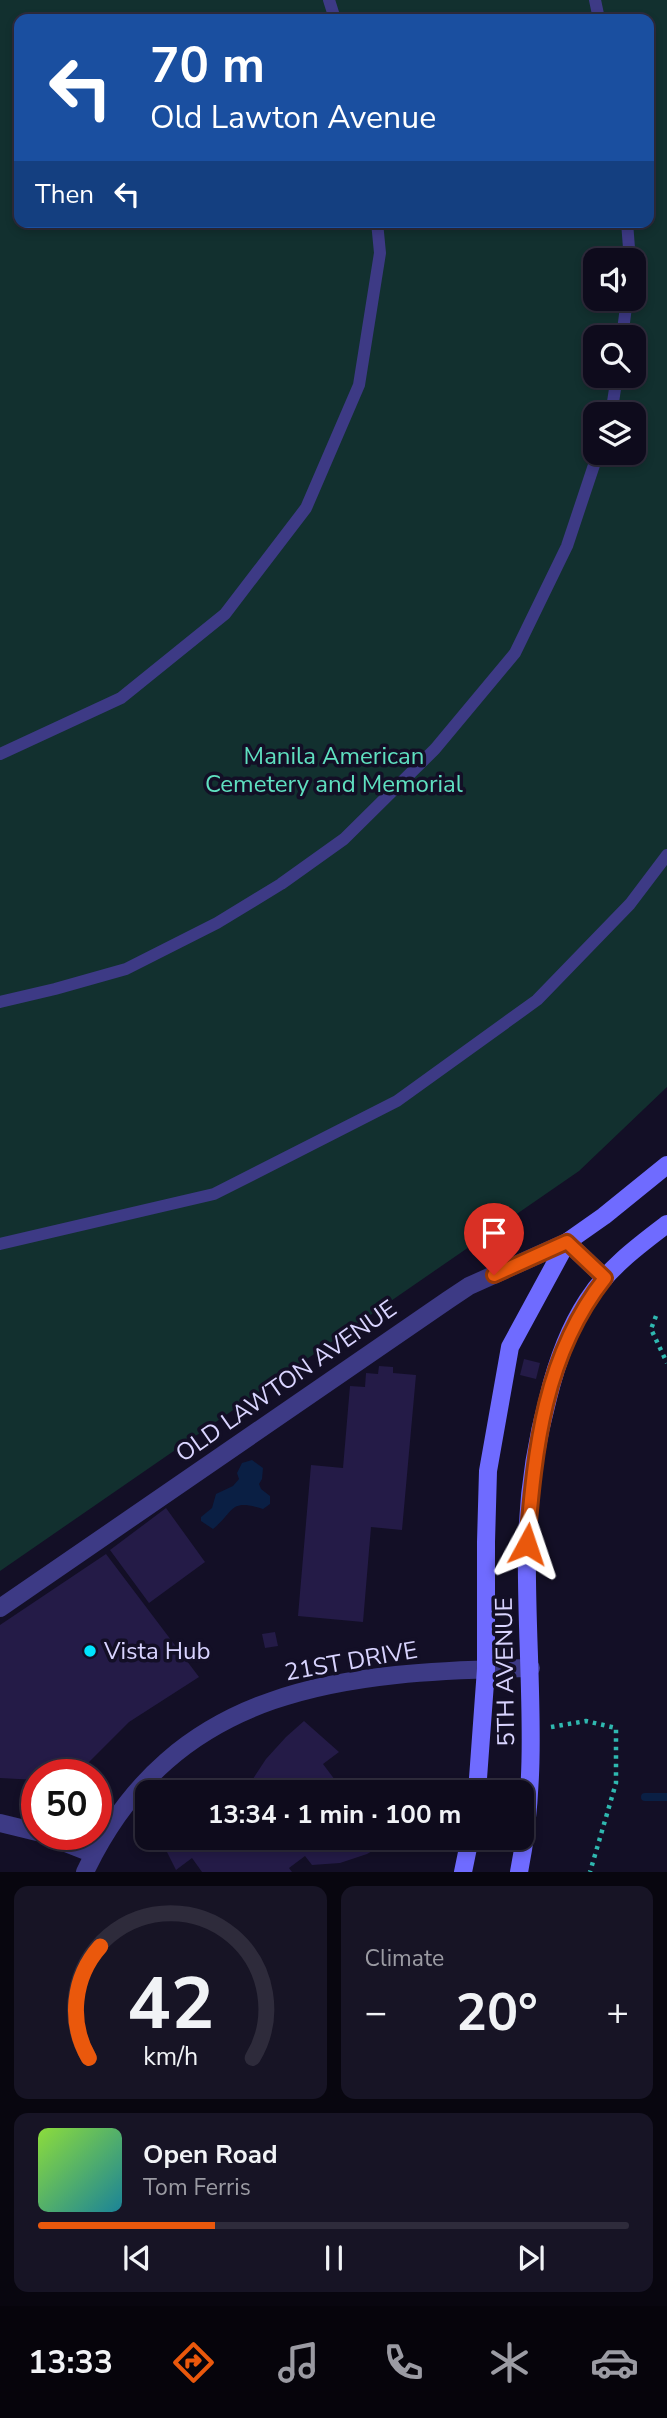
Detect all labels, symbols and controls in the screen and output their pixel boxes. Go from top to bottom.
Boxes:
text: 70 m [150,32,265,99]
icon: left [35,42,126,133]
text: Old Lawton Avenue [150,96,436,139]
icon: left [108,175,146,213]
text: Then [35,177,94,212]
map controls [583,248,646,465]
button: sound [583,248,646,311]
button: search [583,325,646,388]
button: layers [583,402,646,465]
park label: Manila American Cemetery and Memorial [205,740,463,800]
pin [464,1203,524,1275]
icon: arrive [475,1214,513,1252]
street label: OLD LAWTON AVENUE [169,1293,403,1469]
position arrow [490,1507,564,1581]
street label: 5TH AVENUE [488,1597,522,1747]
street label: 21ST DRIVE [282,1634,420,1688]
place label: Vista Hub [103,1635,211,1667]
marker: Vista Hub [82,1643,98,1659]
speed limit sign: 50 [21,1759,112,1850]
text: 13:34 · 1 min · 100 m [208,1797,461,1832]
text: Climate [365,1943,444,1974]
text: 42 [127,1955,214,2055]
text: 20° [456,1977,538,2048]
text: − [365,1987,387,2038]
text: + [606,1987,629,2038]
text: km/h [143,2040,198,2074]
text: Open Road [143,2137,278,2172]
text: Tom Ferris [143,2172,251,2203]
icon: previous [118,2239,156,2277]
icon: pause [315,2239,353,2277]
icon: next [512,2239,550,2277]
icon: directions [169,2338,218,2387]
icon: music [274,2338,323,2387]
icon: phone [379,2338,428,2387]
icon: climate [485,2338,534,2387]
icon: car [590,2338,639,2387]
text: 13:33 [28,2341,113,2384]

